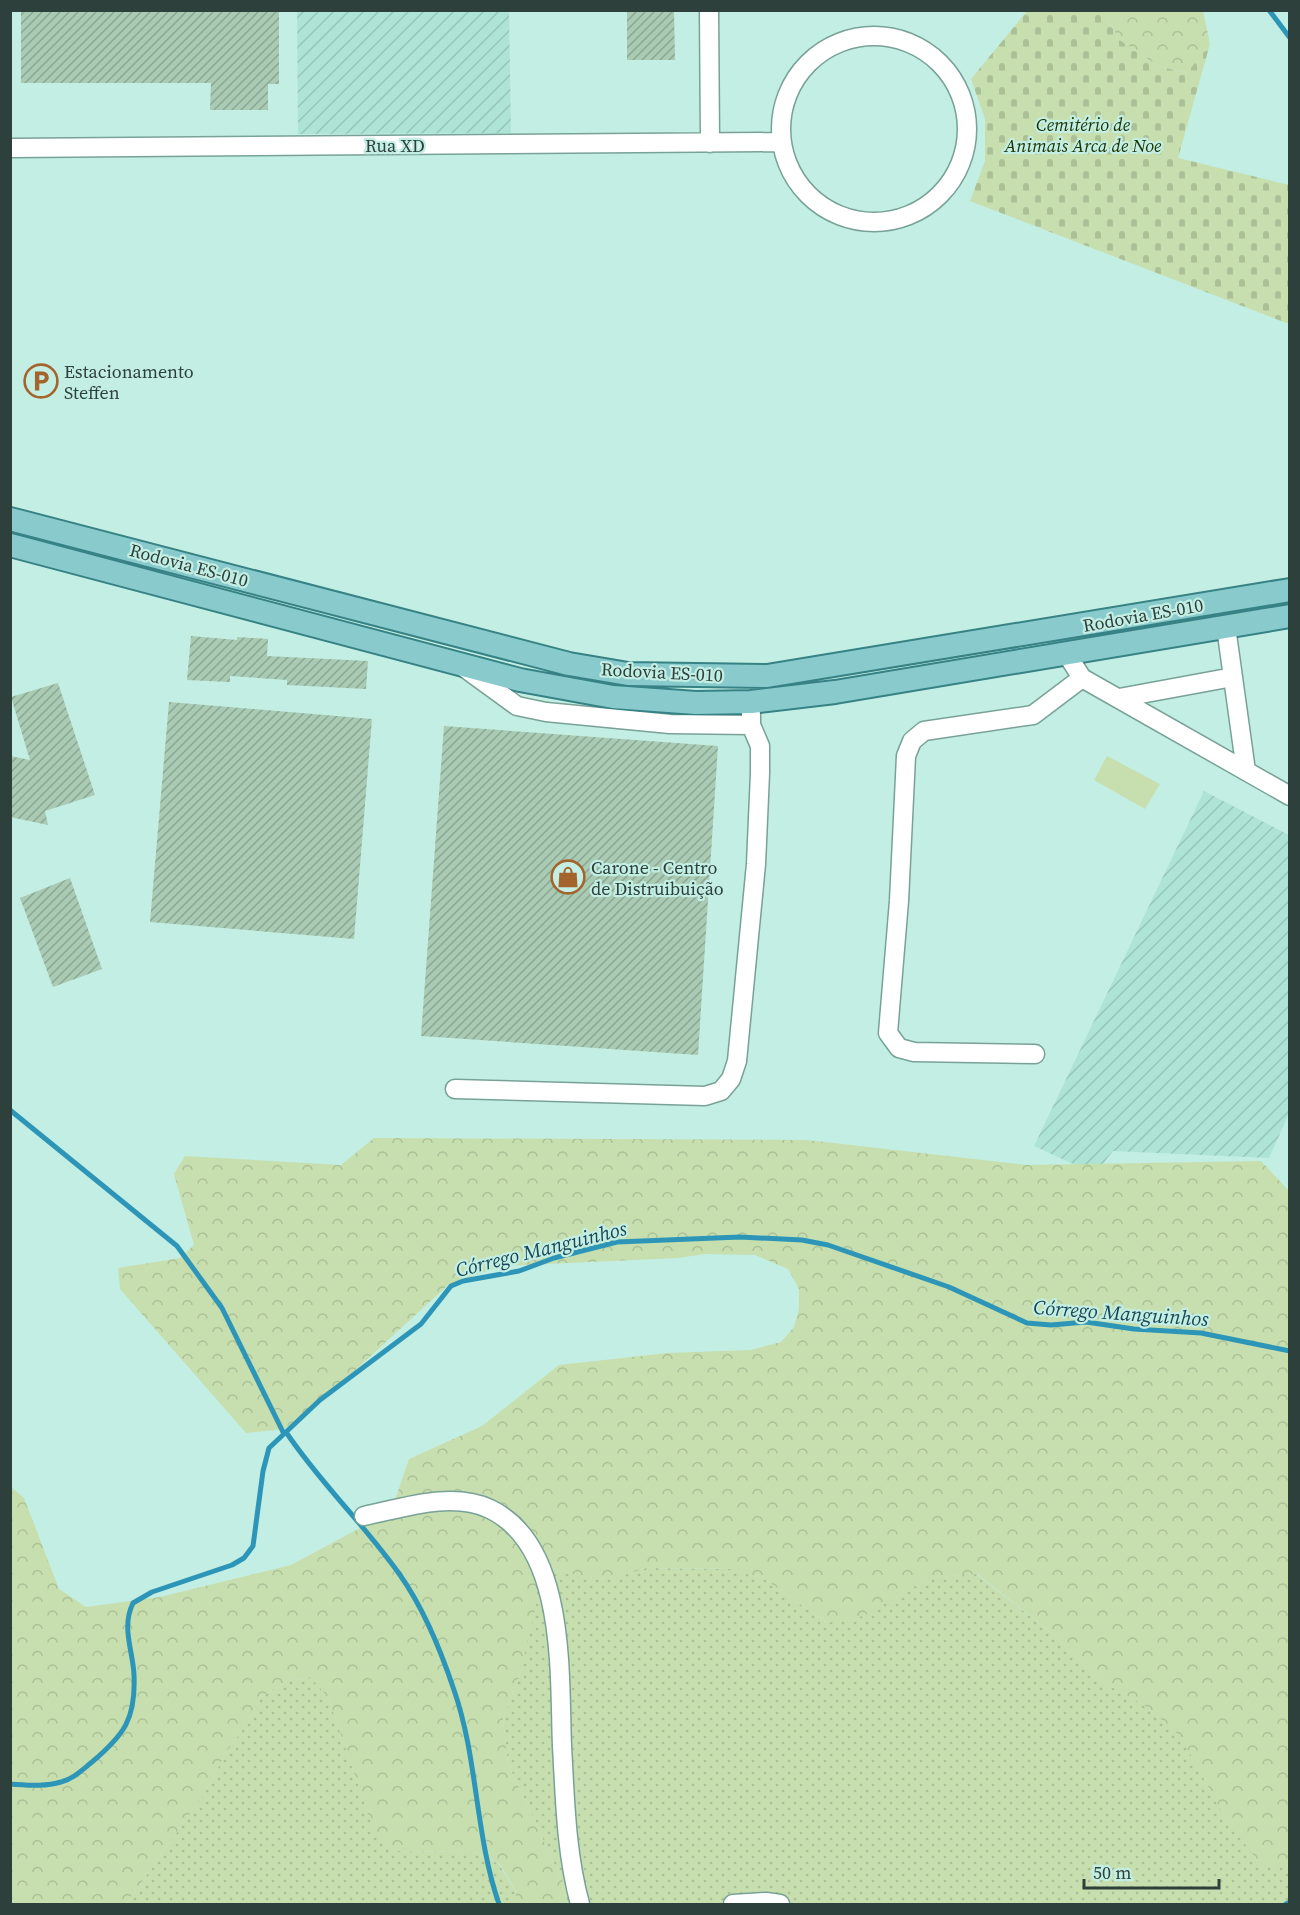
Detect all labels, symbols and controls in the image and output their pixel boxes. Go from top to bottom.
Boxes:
park label: Cemitério de Animais Arca de Noe [1004,112,1162,158]
street label: Rua XD [365,133,425,158]
place label: Estacionamento Steffen [64,359,194,405]
parking icon: Estacionamento Steffen [23,363,59,399]
street label: Rodovia ES-010 [127,537,251,593]
street label: Rodovia ES-010 [1081,592,1205,638]
street label: Rodovia ES-010 [600,656,724,688]
place label: Carone - Centro de Distruibuição [591,855,724,901]
shop icon: Carone - Centro de Distruibuição [550,859,586,895]
water label: Córrego Manguinhos [453,1214,630,1284]
water label: Córrego Manguinhos [1033,1293,1210,1333]
scale bar [1084,1852,1219,1890]
text: 50 m [1093,1860,1131,1885]

